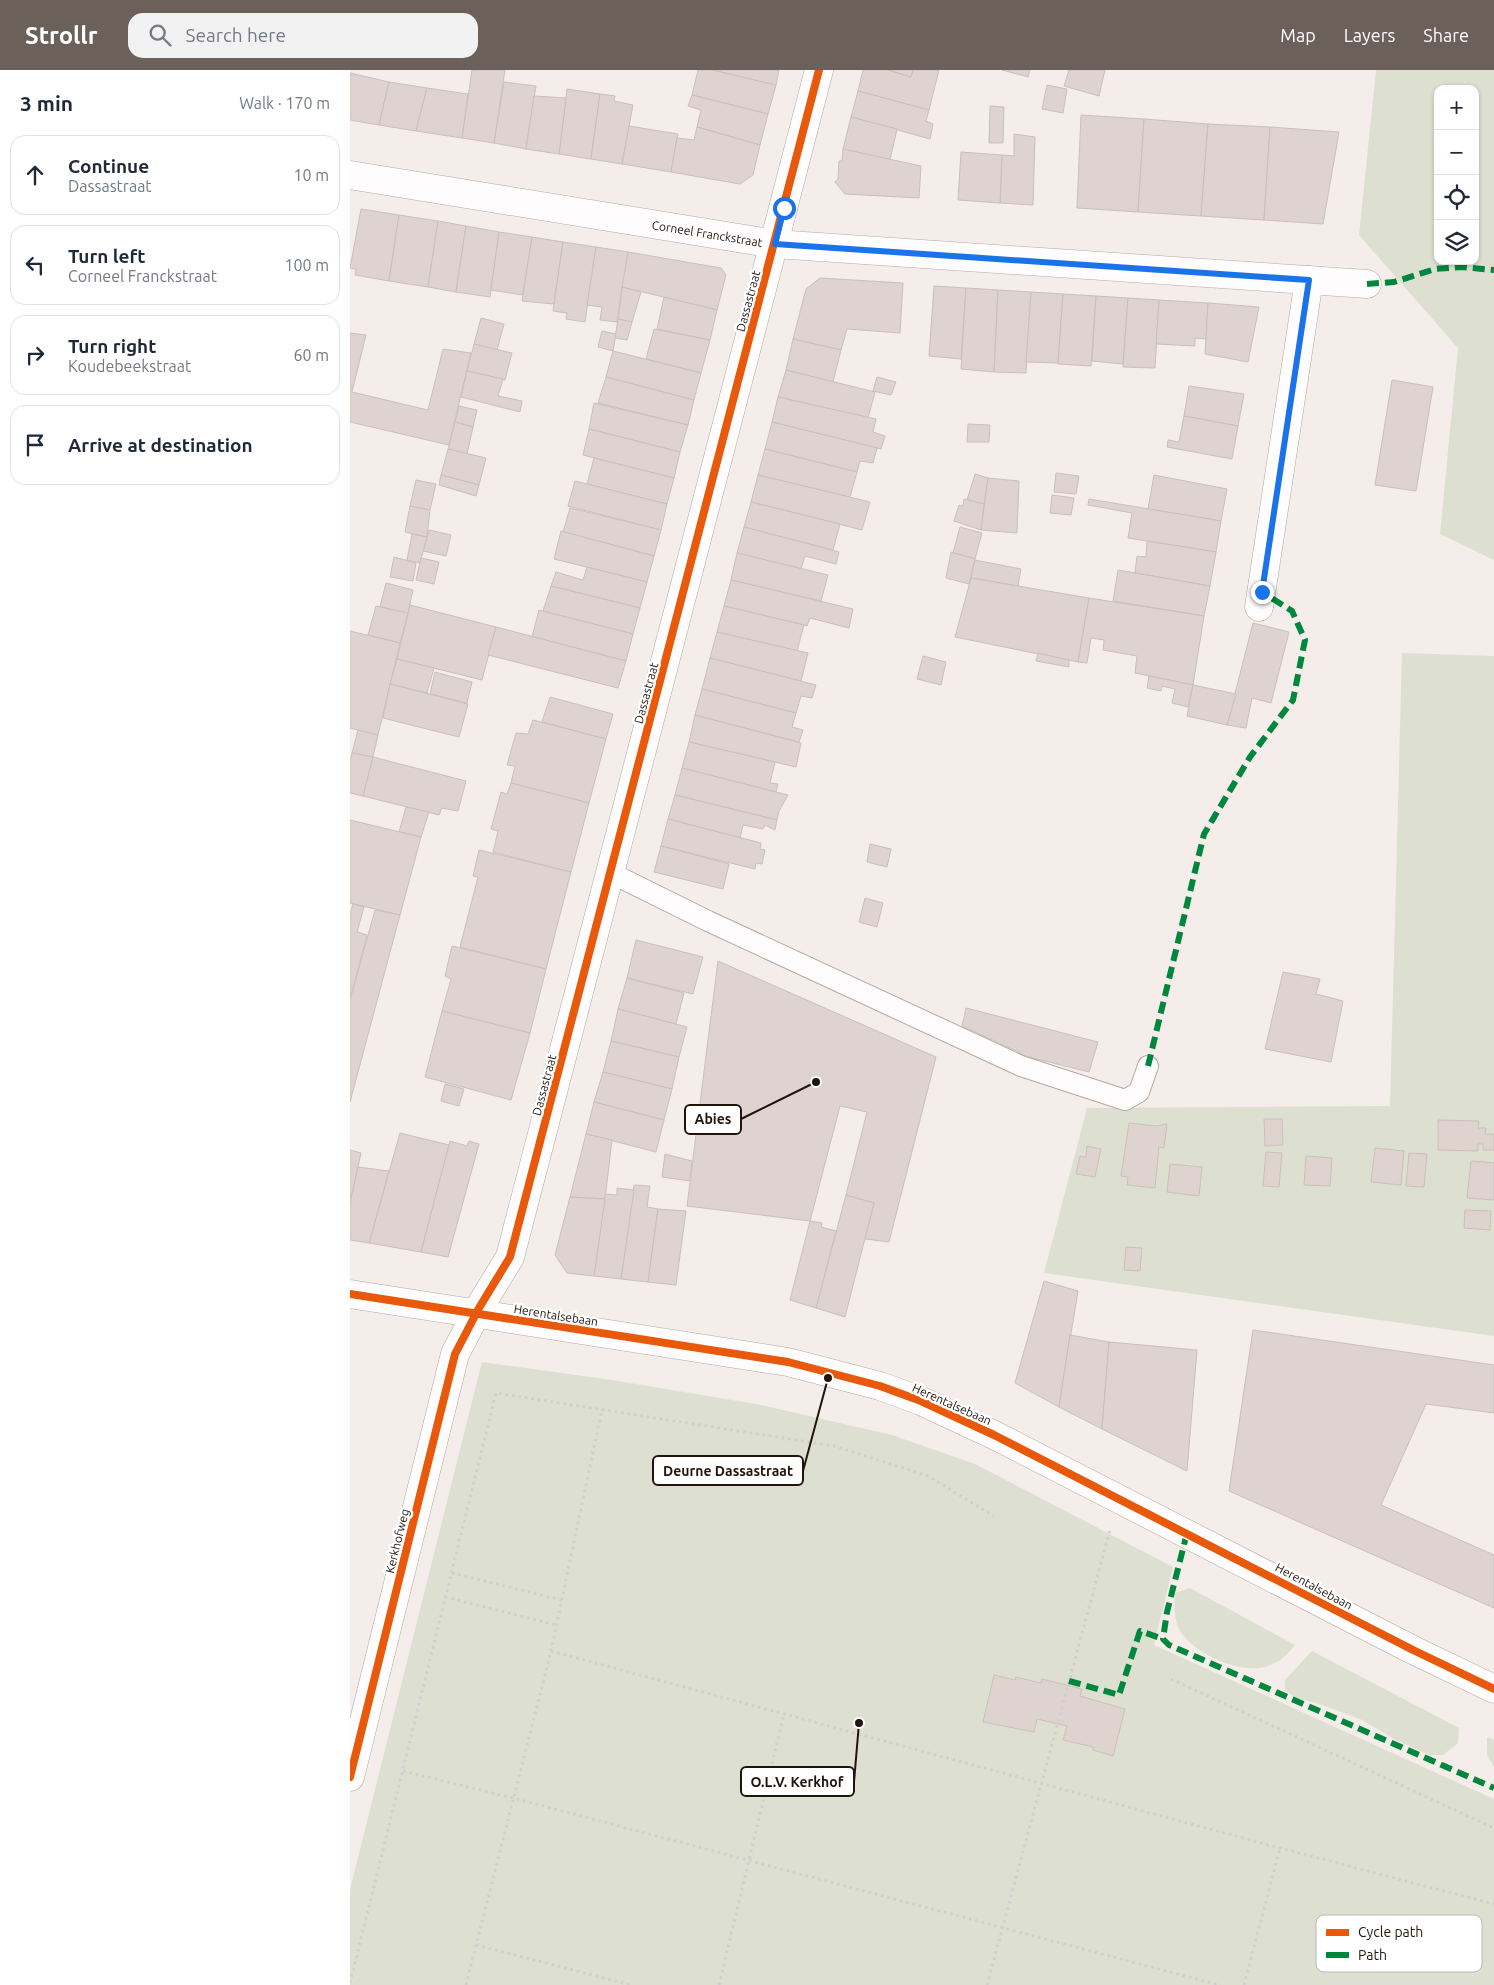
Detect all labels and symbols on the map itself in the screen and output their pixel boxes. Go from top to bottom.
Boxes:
route start [773,197,796,220]
street label: Corneel Franckstraat [651,218,764,248]
street label: Dassastraat [734,269,762,333]
route end [1251,581,1274,604]
street label: Dassastraat [632,661,660,725]
street label: Dassastraat [530,1053,558,1117]
callout: Abies [685,1105,741,1134]
text: Abies [695,1111,732,1127]
street label: Herentalsebaan [513,1302,599,1328]
street label: Herentalsebaan [911,1381,993,1427]
callout: Deurne Dassastraat [653,1456,803,1485]
text: Deurne Dassastraat [663,1463,793,1479]
street label: Kerkhofweg [383,1507,411,1575]
street label: Herentalsebaan [1273,1560,1355,1612]
callout: O.L.V. Kerkhof [741,1767,854,1796]
text: O.L.V. Kerkhof [751,1774,844,1790]
legend [1316,1915,1482,1972]
text: Cycle path [1358,1924,1423,1940]
text: Path [1358,1947,1387,1963]

